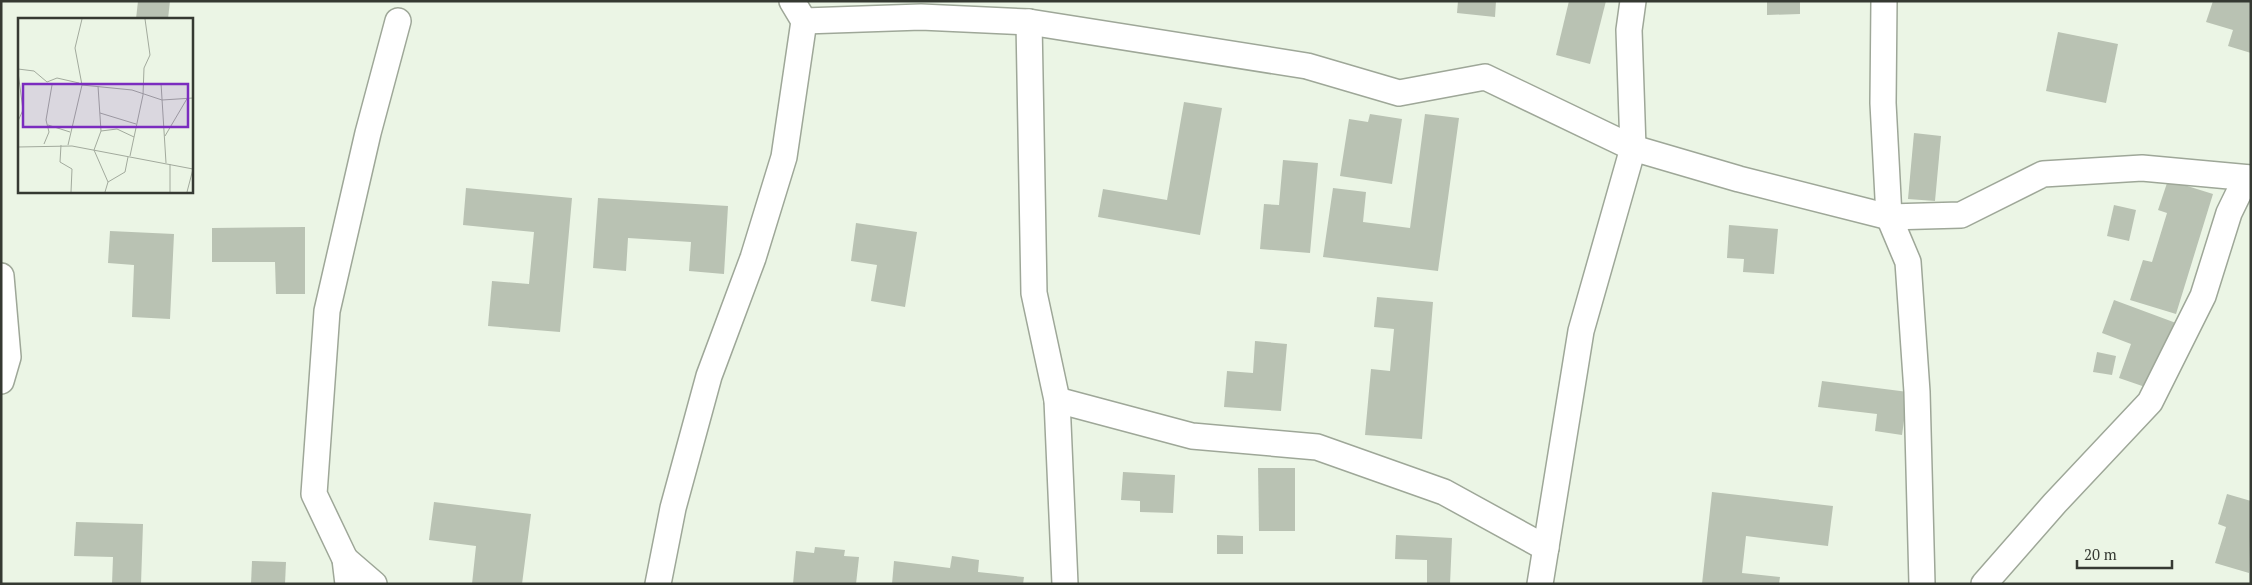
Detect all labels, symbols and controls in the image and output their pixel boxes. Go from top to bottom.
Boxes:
inset map [18,18,192,192]
scale bar [2077,538,2172,570]
text: 20 m [2084,544,2117,564]

